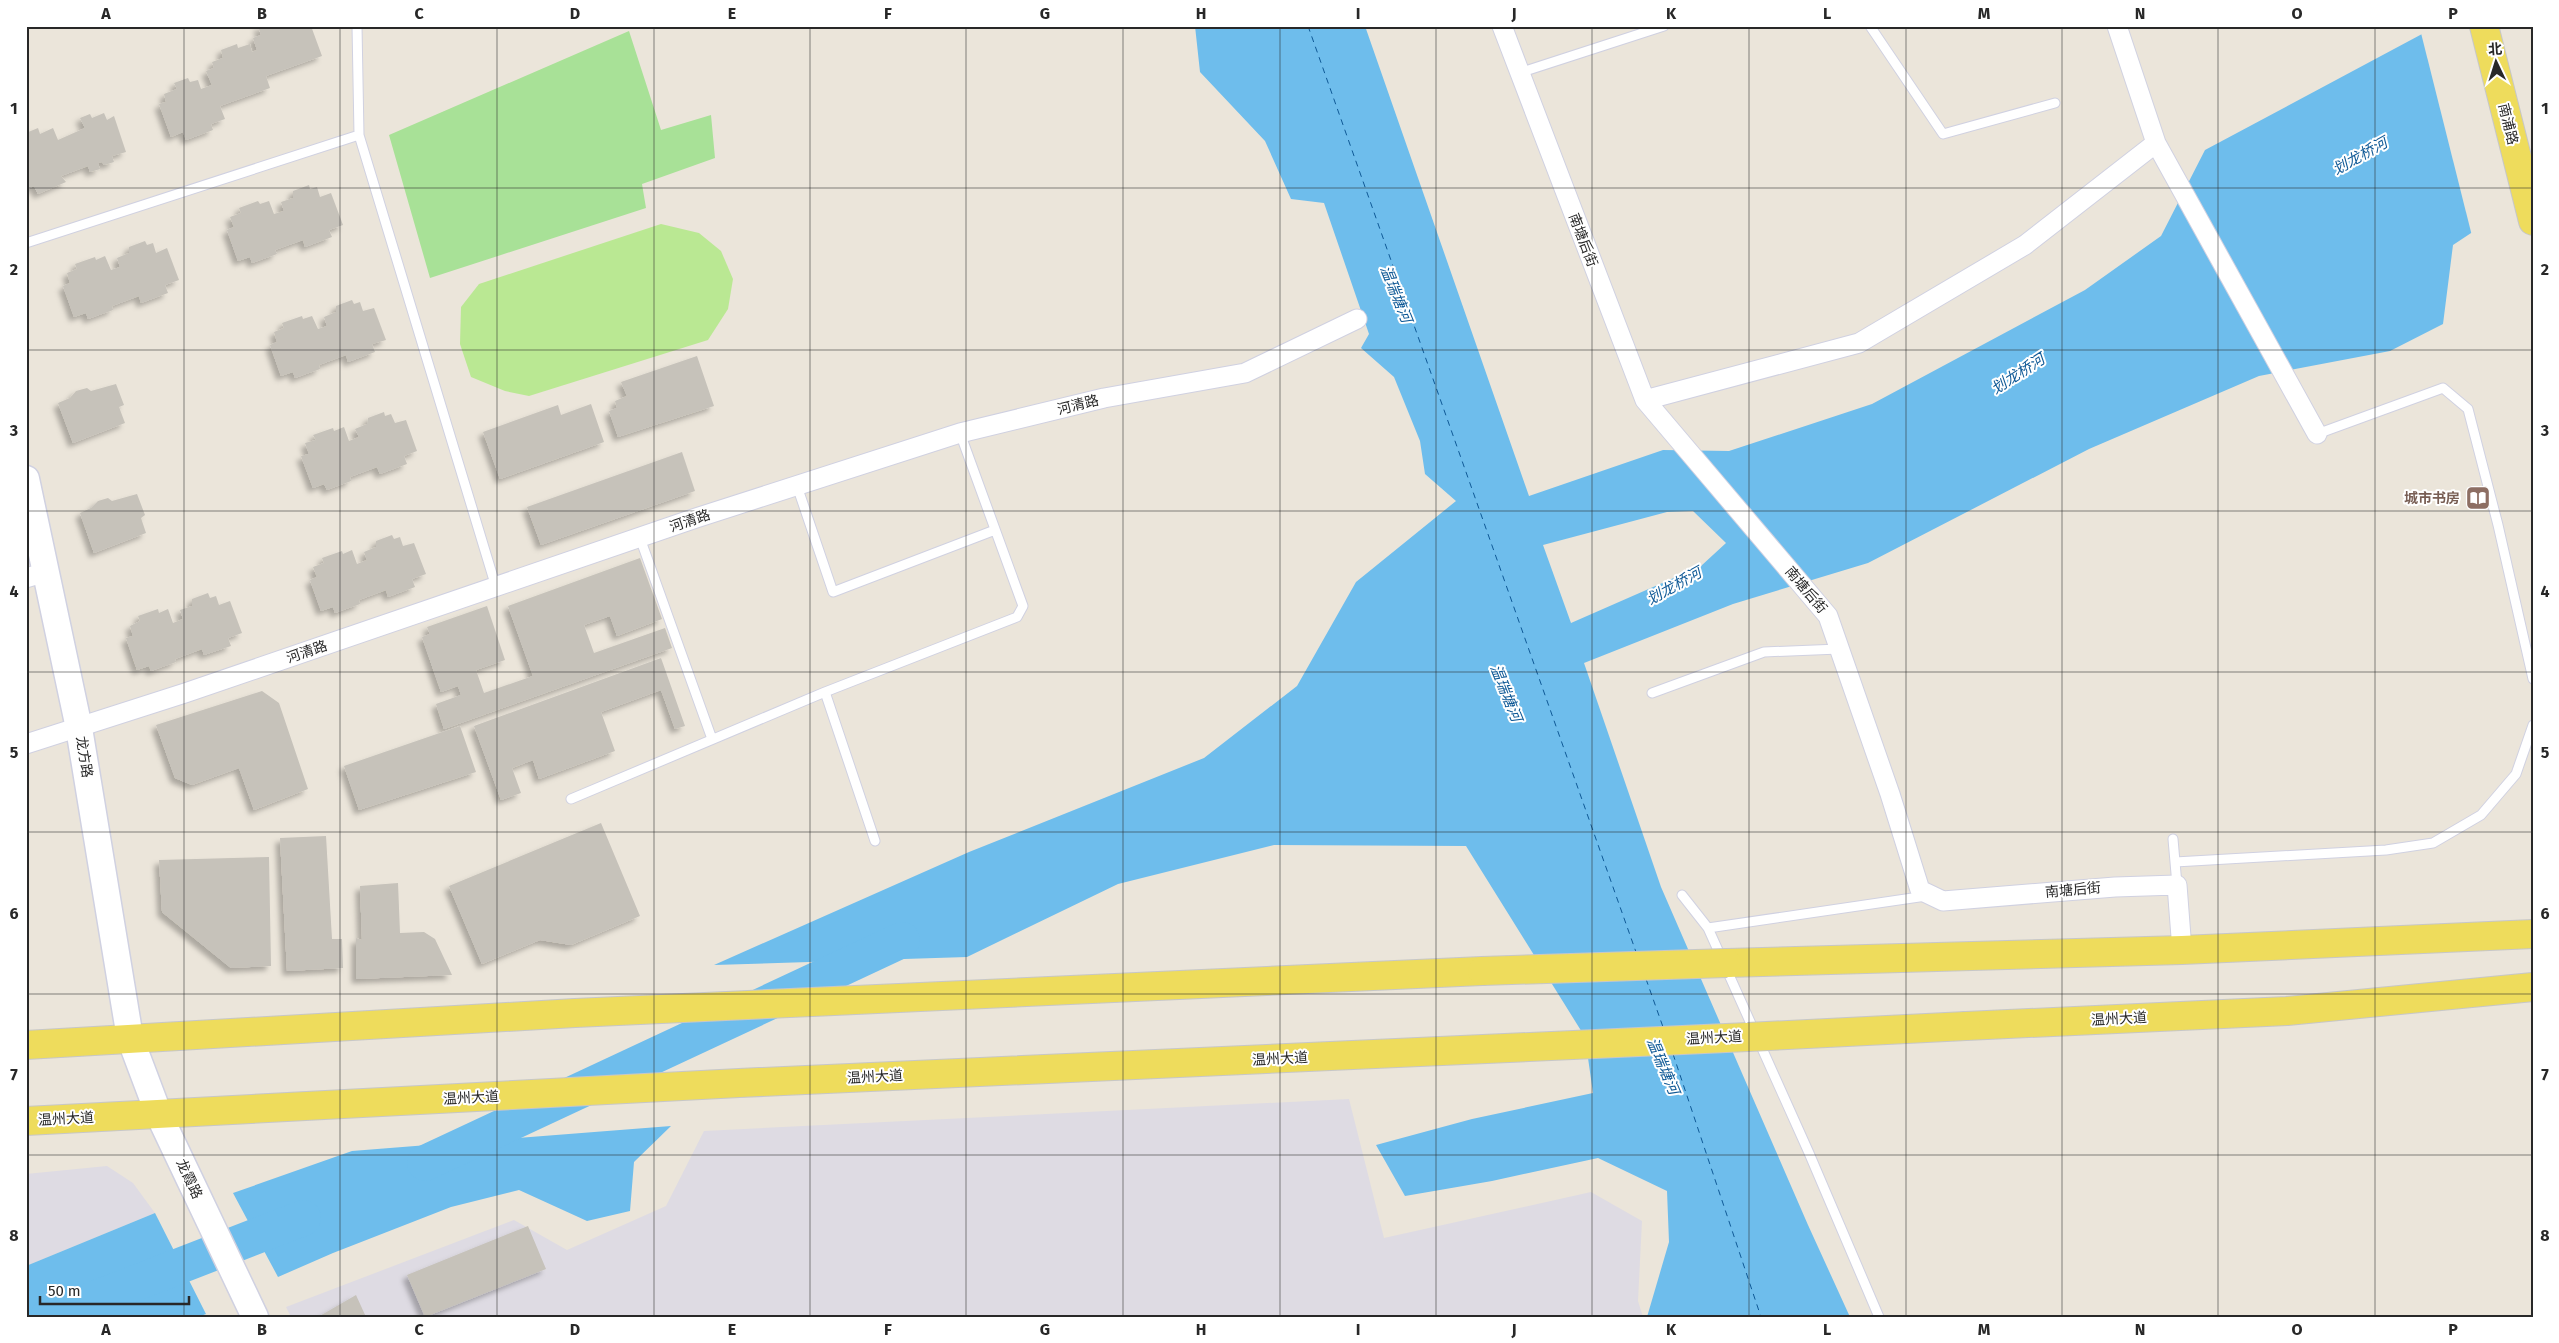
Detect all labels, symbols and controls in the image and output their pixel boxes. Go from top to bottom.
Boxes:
text: A [100,4,111,23]
text: B [257,4,267,23]
text: C [414,4,424,23]
text: D [570,4,580,23]
text: E [728,4,736,23]
text: F [884,4,892,23]
text: G [1040,4,1050,23]
text: H [1196,4,1206,23]
text: I [1356,4,1360,23]
text: J [1510,4,1517,23]
text: K [1666,4,1677,23]
text: L [1823,4,1831,23]
text: M [1978,4,1991,23]
text: N [2135,4,2145,23]
text: O [2291,4,2303,23]
text: P [2448,4,2458,23]
north arrow [2472,38,2522,88]
text: 北 [2488,41,2503,58]
text: 1 [10,99,18,118]
text: 1 [2541,99,2549,118]
street label: 南浦路 [2495,102,2521,146]
water label: 划龙桥河 [2329,132,2393,178]
street label: 南塘后街 [1565,211,1601,269]
text: 2 [10,260,18,279]
text: 2 [2541,260,2549,279]
water label: 温瑞塘河 [1376,263,1417,328]
water label: 划龙桥河 [1988,348,2051,398]
street label: 河清路 [1056,392,1100,418]
text: 3 [9,421,18,440]
text: 3 [2540,421,2549,440]
library icon: 城市书房 [2465,485,2491,511]
place label: 城市书房 [2404,490,2460,507]
street label: 河清路 [667,506,713,536]
water label: 划龙桥河 [1643,562,1707,608]
street label: 南塘后街 [1781,563,1831,617]
text: 4 [9,582,19,601]
text: 4 [2540,582,2550,601]
street label: 河清路 [284,637,330,667]
water label: 温瑞塘河 [1486,662,1527,727]
street label: 龙方路 [72,735,96,779]
text: 5 [10,743,19,762]
text: 5 [2541,743,2550,762]
street label: 南塘后街 [2044,879,2102,901]
text: 6 [9,904,19,923]
text: 6 [2540,904,2550,923]
street label: 温州大道 [2091,1009,2147,1029]
street label: 温州大道 [1686,1028,1742,1048]
water label: 温瑞塘河 [1643,1035,1684,1100]
street label: 温州大道 [1252,1049,1308,1069]
text: 7 [10,1065,18,1084]
text: 7 [2541,1065,2549,1084]
street label: 温州大道 [847,1067,903,1087]
street label: 温州大道 [443,1088,499,1108]
street label: 温州大道 [38,1109,94,1129]
street label: 龙霞路 [172,1156,206,1202]
text: 8 [9,1226,19,1245]
text: 8 [2540,1226,2550,1245]
scale bar [40,1273,189,1305]
text: 50 m [48,1282,81,1300]
text: A [100,1320,111,1339]
text: B [257,1320,267,1339]
text: C [414,1320,424,1339]
text: D [570,1320,580,1339]
text: E [728,1320,736,1339]
text: F [884,1320,892,1339]
text: G [1040,1320,1050,1339]
text: H [1196,1320,1206,1339]
text: I [1356,1320,1360,1339]
text: J [1510,1320,1517,1339]
text: K [1666,1320,1677,1339]
text: L [1823,1320,1831,1339]
text: M [1978,1320,1991,1339]
text: N [2135,1320,2145,1339]
text: O [2291,1320,2303,1339]
text: P [2448,1320,2458,1339]

